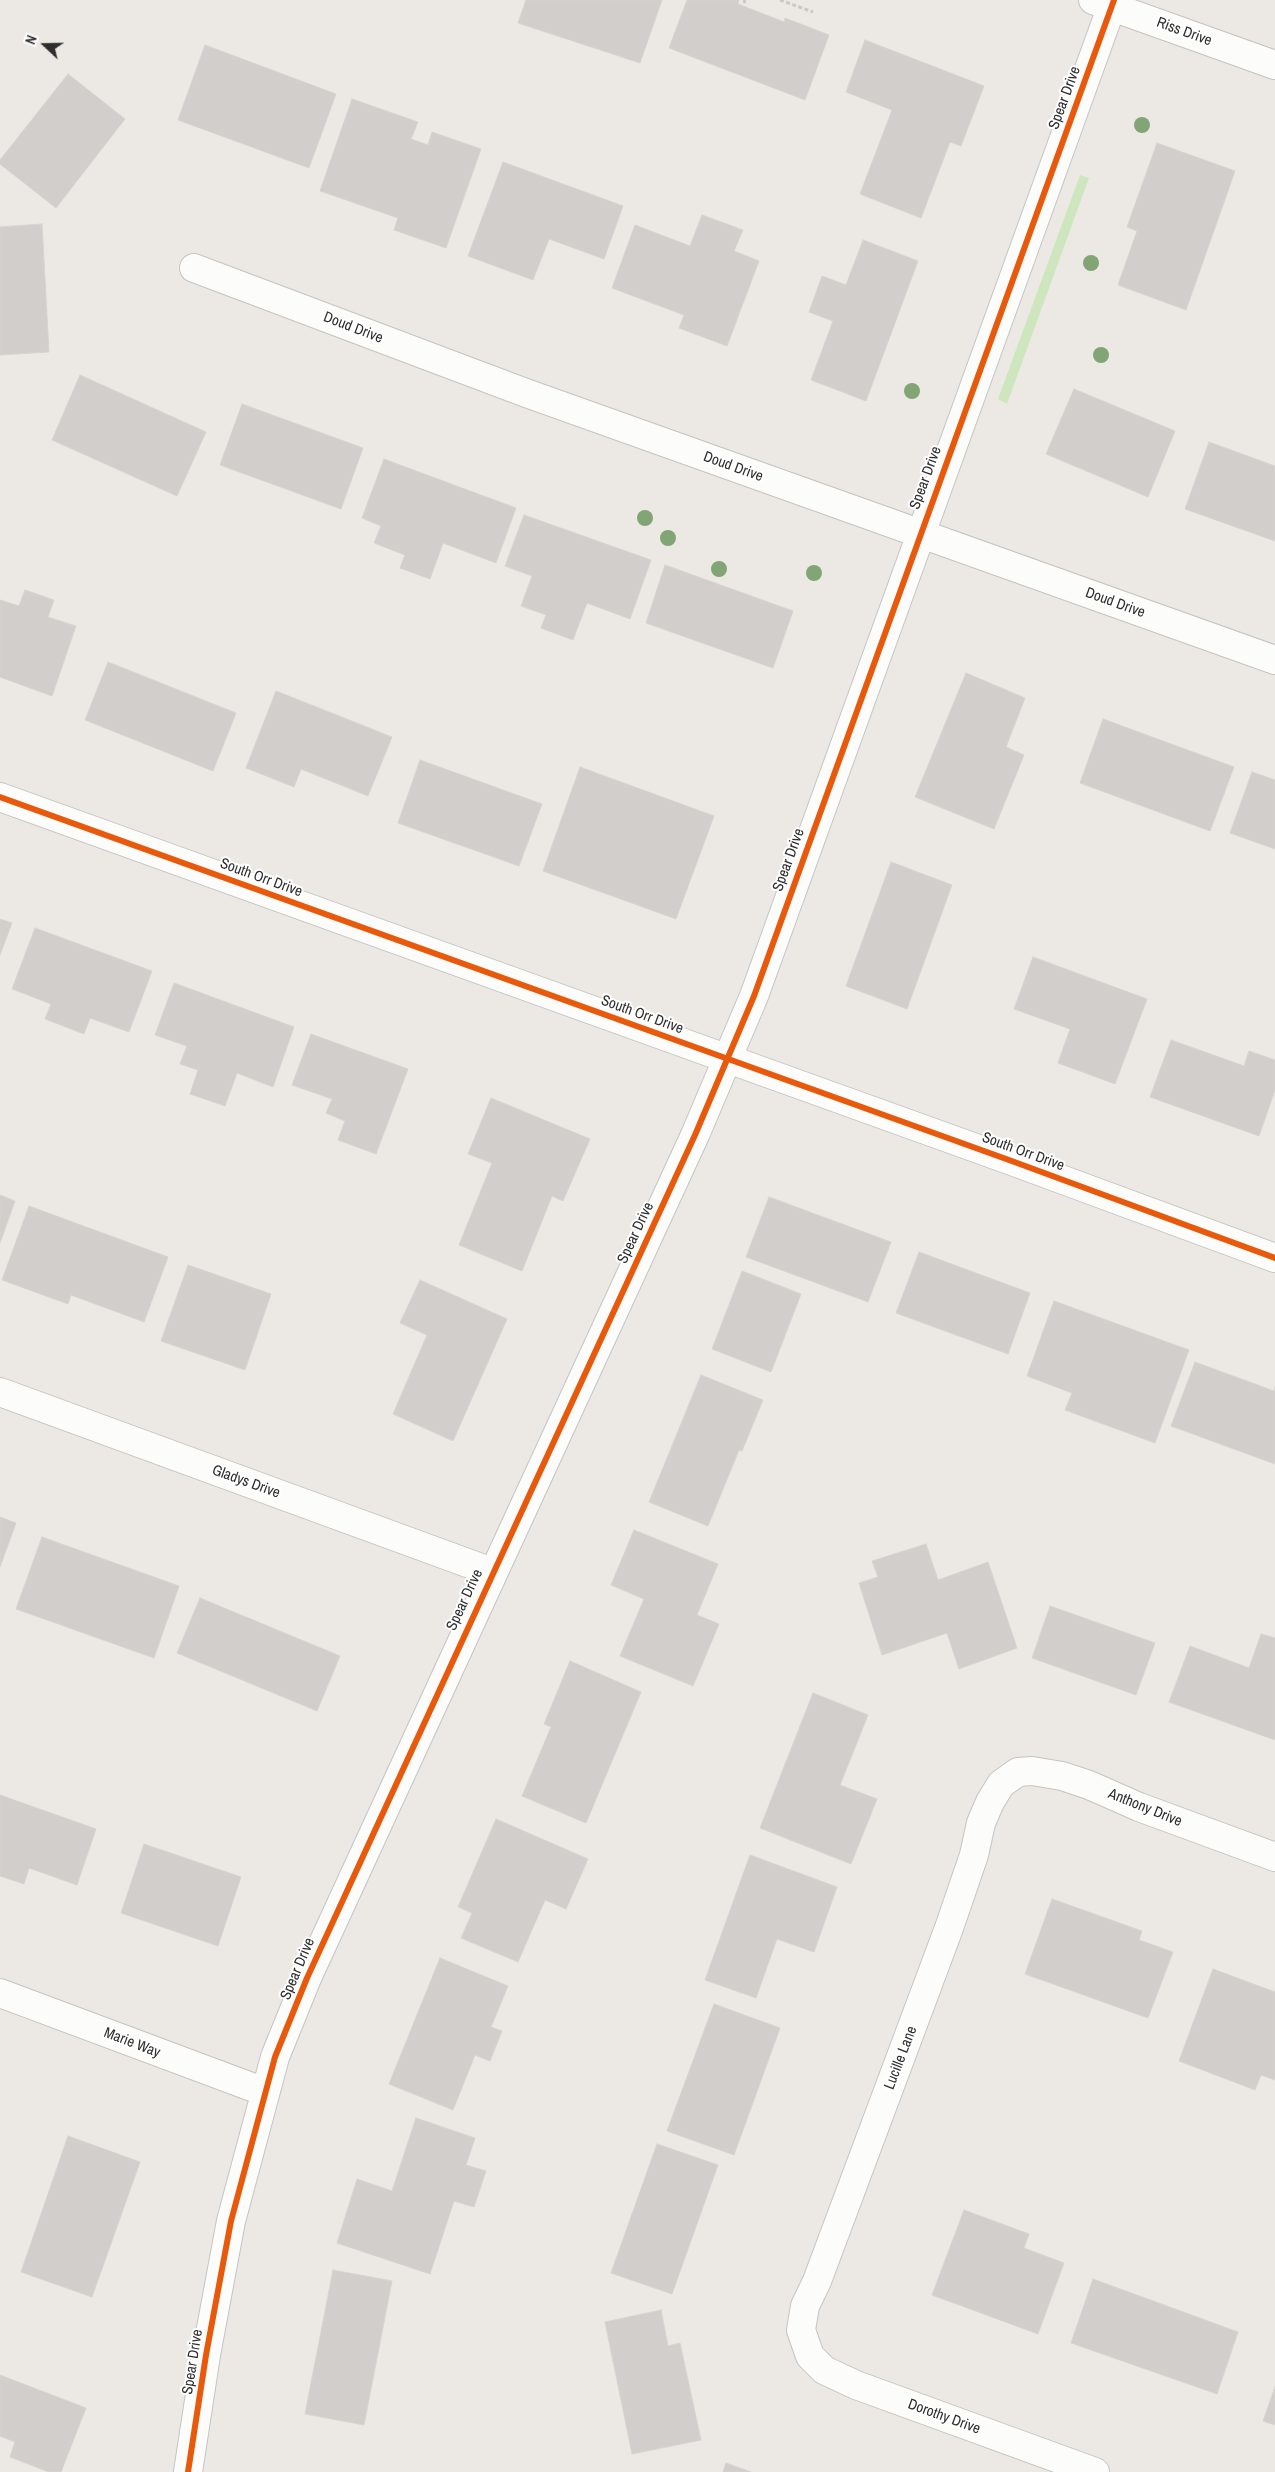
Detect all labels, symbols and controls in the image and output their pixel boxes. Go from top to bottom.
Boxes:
street label: Riss Drive [1154,14,1214,50]
north arrow [20,20,70,70]
text: N [21,33,41,47]
street label: Spear Drive [1045,64,1085,132]
street label: Doud Drive [321,308,385,348]
street label: Spear Drive [906,444,946,512]
street label: Doud Drive [701,448,765,486]
street label: Doud Drive [1083,584,1147,622]
street label: Spear Drive [769,826,809,894]
street label: South Orr Drive [217,855,305,901]
street label: South Orr Drive [598,992,686,1038]
street label: South Orr Drive [979,1129,1067,1175]
street label: Spear Drive [614,1199,658,1267]
street label: Gladys Drive [210,1461,282,1503]
street label: Spear Drive [443,1566,487,1634]
street label: Anthony Drive [1105,1785,1185,1831]
street label: Spear Drive [277,1935,319,2003]
street label: Marie Way [101,2024,163,2062]
street label: Lucille Lane [881,2024,921,2092]
street label: Spear Drive [179,2328,207,2396]
street label: Dorothy Drive [905,2396,983,2438]

